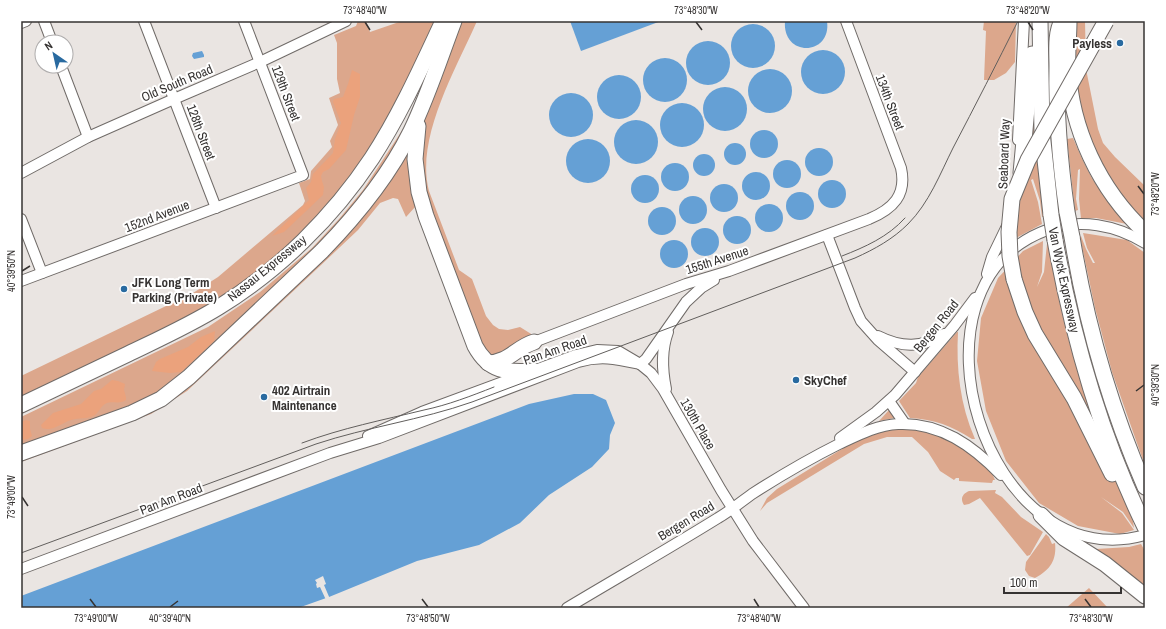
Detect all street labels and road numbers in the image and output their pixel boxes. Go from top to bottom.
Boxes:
street label: Old South Road [139,60,215,106]
street label: 129th Street [268,63,304,123]
street label: 134th Street [872,72,908,132]
street label: 128th Street [183,102,219,162]
street label: Seaboard Way [994,118,1014,189]
street label: 152nd Avenue [122,196,192,236]
street label: Van Wyck Expressway [1045,226,1084,335]
street label: Nassau Expressway [224,231,310,305]
street label: 155th Avenue [683,242,751,278]
street label: Bergen Road [910,296,962,356]
street label: Pan Am Road [521,331,589,369]
street label: 130th Place [677,395,719,453]
street label: Pan Am Road [137,479,205,519]
street label: Bergen Road [655,498,717,544]

